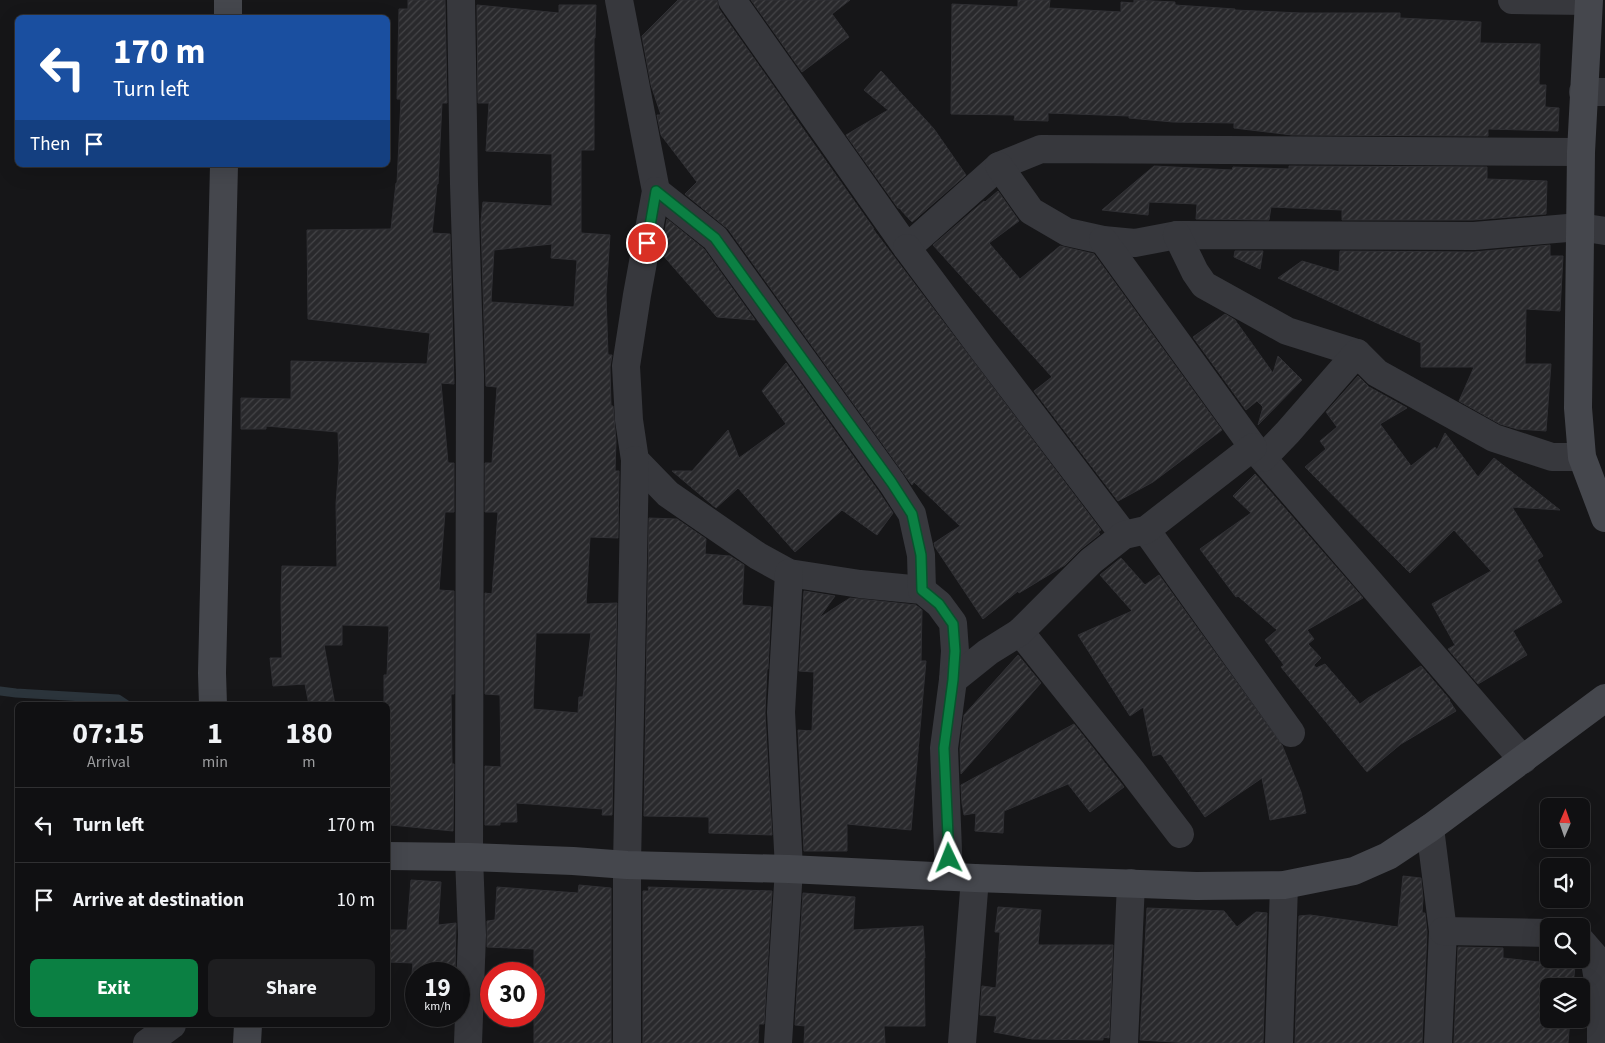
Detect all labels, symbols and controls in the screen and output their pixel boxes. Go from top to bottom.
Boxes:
text: 170 m [113,27,205,77]
icon: left [30,35,95,100]
text: Turn left [113,73,189,105]
icon: arrive [80,130,108,158]
text: Then [30,131,70,158]
pin [626,222,668,264]
icon: arrive [633,229,661,257]
text: 07:15 [72,712,145,755]
text: 1 [207,712,223,755]
text: 180 [285,712,333,755]
text: Arrival [87,751,130,773]
text: min [202,751,228,773]
text: m [302,751,316,773]
north arrow [1540,798,1590,848]
map controls [1540,798,1590,1028]
icon: left [30,811,58,839]
text: Turn left [73,812,144,839]
text: 170 m [327,812,375,839]
position arrow [922,831,974,883]
button: sound [1540,858,1590,908]
icon: arrive [30,886,58,914]
text: Arrive at destination [73,887,244,914]
text: 10 m [337,887,375,914]
button: search [1540,918,1590,968]
button: Exit [30,959,198,1017]
button: Share [208,959,375,1017]
speed limit sign: 30 [480,962,545,1027]
text: 19 [424,970,451,1006]
button: layers [1540,978,1590,1028]
text: km/h [424,998,451,1015]

